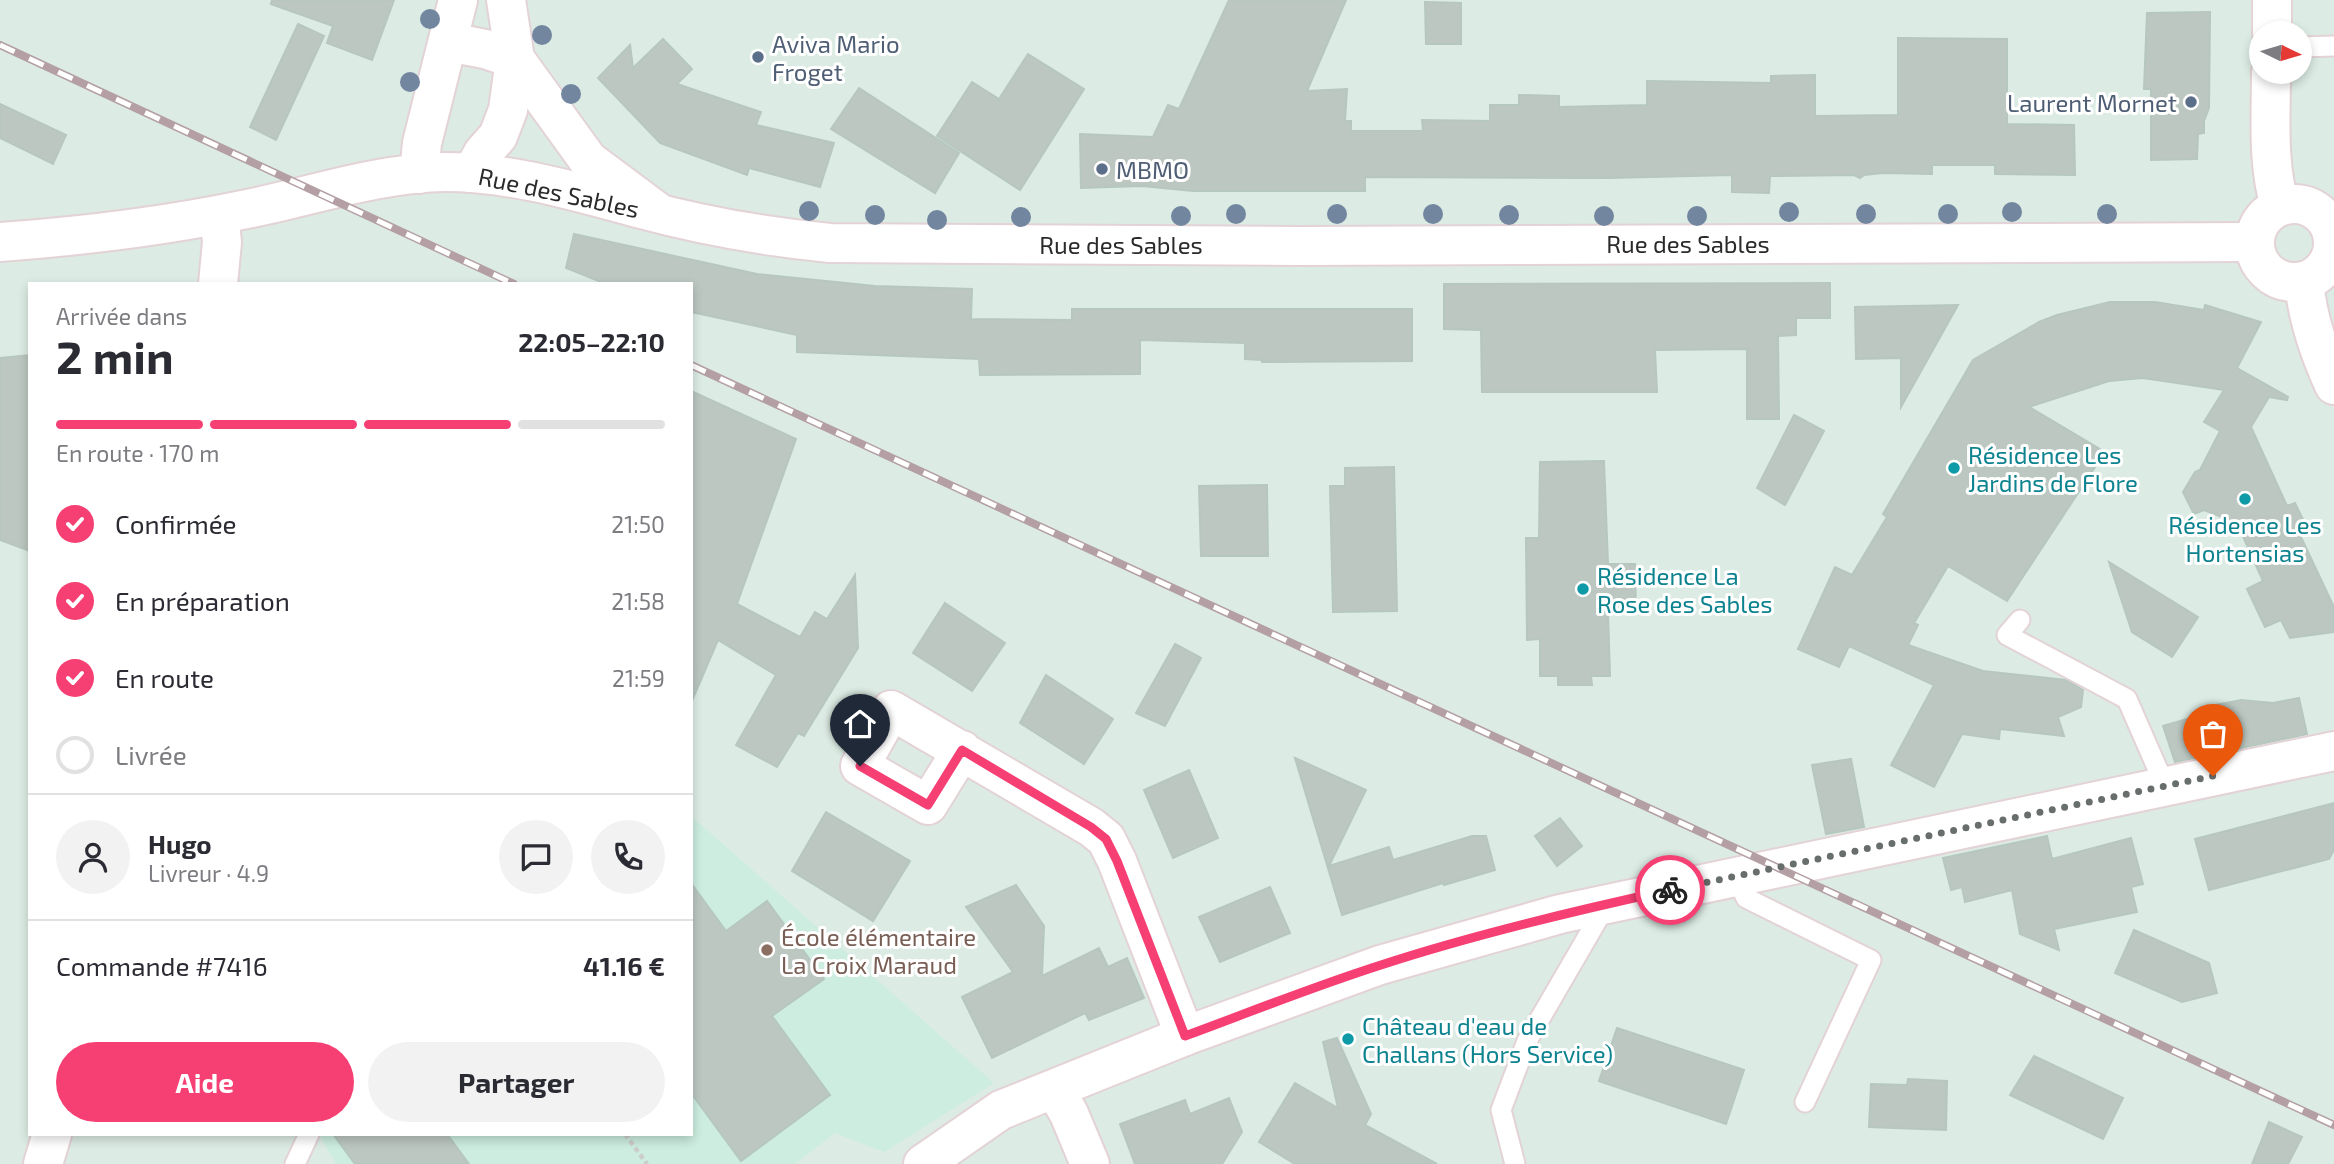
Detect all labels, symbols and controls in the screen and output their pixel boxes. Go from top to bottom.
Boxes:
north arrow [2249,21,2312,84]
map controls [2249,21,2312,84]
place label: Aviva Mario Froget [772,29,900,86]
marker: Aviva Mario Froget [750,49,766,65]
place label: Laurent Mornet [2007,88,2177,117]
marker: Laurent Mornet [2183,94,2199,110]
place label: MBMO [1116,155,1189,184]
street label: Rue des Sables [476,161,642,223]
marker: MBMO [1094,161,1110,177]
street label: Rue des Sables [1606,229,1770,258]
street label: Rue des Sables [1039,230,1203,259]
text: Arrivée dans [56,302,187,330]
text: 22:05–22:10 [518,326,665,357]
text: 2 min [56,328,174,383]
text: En route · 170 m [56,439,219,467]
place label: Résidence Les Jardins de Flore [1968,440,2138,497]
marker: Résidence Les Jardins de Flore [1946,460,1962,476]
marker: Résidence Les Hortensias [2237,491,2253,507]
icon: check [56,505,94,543]
text: Confirmée [115,508,237,539]
text: 21:50 [611,510,665,538]
place label: Résidence Les Hortensias [2168,510,2322,567]
place label: Résidence La Rose des Sables [1597,561,1773,618]
marker: Résidence La Rose des Sables [1575,581,1591,597]
icon: check [56,582,94,620]
text: En préparation [115,585,290,616]
text: 21:58 [611,587,665,615]
icon: check [56,659,94,697]
text: En route [115,662,214,693]
text: 21:59 [612,664,665,692]
pin [830,694,890,766]
pin [2183,704,2243,776]
icon: home [841,705,879,743]
icon: bag [2194,715,2232,753]
text: Livrée [115,739,187,770]
button: person [56,820,130,894]
button: chat [499,820,573,894]
button: phone [591,820,665,894]
text: Hugo [148,828,212,859]
courier [1635,855,1705,925]
text: Livreur · 4.9 [148,859,269,887]
icon: bike [1651,871,1689,909]
place label: École élémentaire La Croix Maraud [781,922,976,979]
marker: École élémentaire La Croix Maraud [759,942,775,958]
text: Commande #7416 [56,950,268,981]
text: 41.16 € [583,950,665,981]
place label: Château d'eau de Challans (Hors Service) [1362,1011,1613,1068]
marker: Château d'eau de Challans (Hors Service) [1340,1031,1356,1047]
button: Aide [56,1042,354,1122]
button: Partager [368,1042,665,1122]

